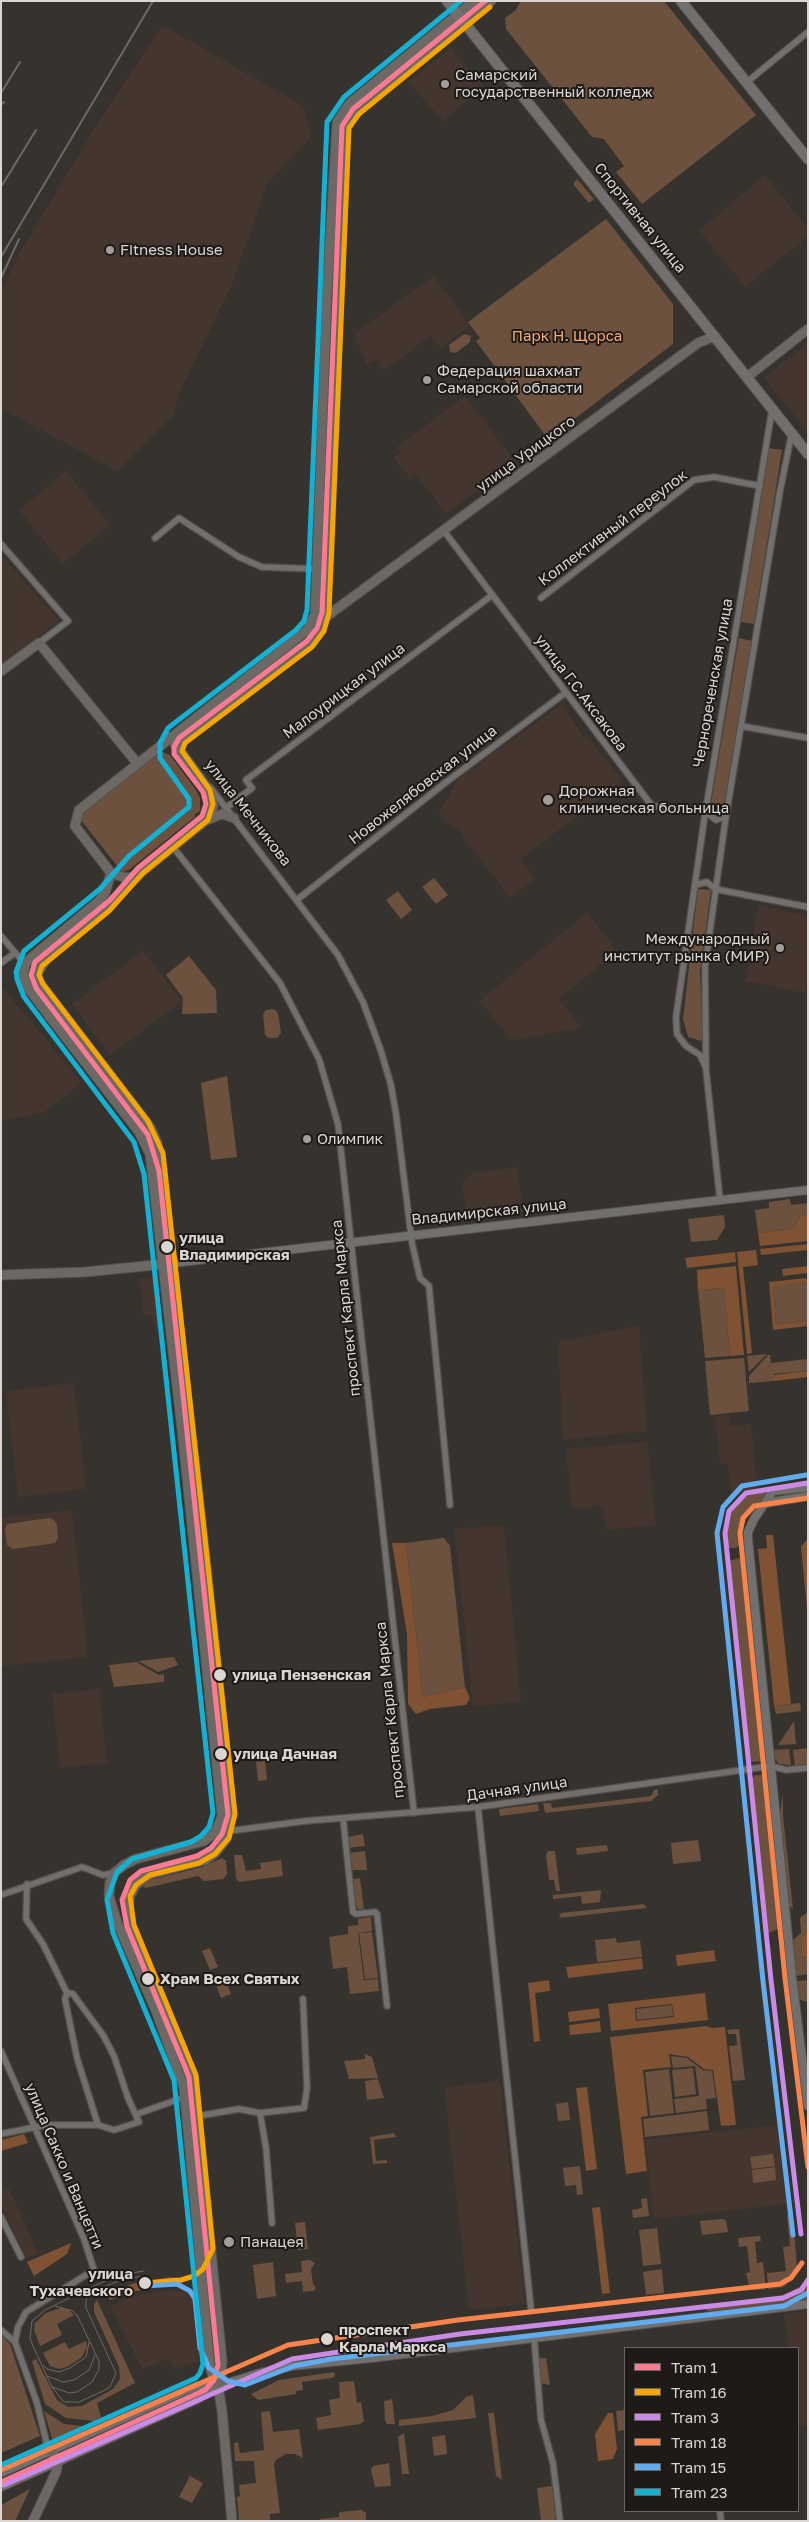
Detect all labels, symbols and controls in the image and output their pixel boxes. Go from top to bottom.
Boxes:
place label: Самарский государственный колледж [455,66,653,101]
marker: Самарский государственный колледж [439,78,451,90]
street label: Спортивная улица [590,159,690,277]
place label: Fitness House [120,241,223,259]
marker: Fitness House [104,244,116,256]
park label: Парк Н. Щорса [512,327,622,345]
place label: Федерация шахмат Самарской области [437,362,582,397]
marker: Федерация шахмат Самарской области [421,374,433,386]
street label: улица Урицкого [473,412,579,496]
street label: Коллективный переулок [535,466,691,590]
street label: Чернореченская улица [689,597,737,769]
street label: улица Г.С.Аксакова [531,631,631,755]
street label: Малоурицкая улица [279,639,409,743]
street label: Новожелябовская улица [345,722,501,848]
street label: улица Мечникова [201,756,295,870]
place label: Дорожная клиническая больница [559,782,729,817]
marker: Дорожная клиническая больница [541,793,555,807]
place label: Международный институт рынка (МИР) [604,930,770,965]
marker: Международный институт рынка (МИР) [774,942,786,954]
place label: Олимпик [317,1130,383,1148]
marker: Олимпик [301,1133,313,1145]
street label: Владимирская улица [411,1195,567,1229]
street label: проспект Карла Маркса [328,1219,364,1397]
place label: улица Владимирская [179,1229,289,1264]
marker: улица Владимирская [159,1239,175,1255]
street label: проспект Карла Маркса [372,1621,408,1799]
place label: улица Пензенская [232,1666,371,1684]
marker: улица Пензенская [212,1667,228,1683]
place label: улица Дачная [233,1745,337,1763]
marker: улица Дачная [213,1746,229,1762]
street label: Дачная улица [465,1773,569,1805]
place label: Храм Всех Святых [160,1970,299,1988]
marker: Храм Всех Святых [140,1971,156,1987]
street label: улица Сакко и Ванцетти [21,2080,107,2252]
place label: Панацея [240,2233,304,2251]
marker: Панацея [222,2235,236,2249]
place label: улица Тухачевского [29,2265,133,2300]
marker: улица Тухачевского [137,2275,153,2291]
place label: проспект Карла Маркса [339,2321,446,2356]
marker: проспект Карла Маркса [319,2331,335,2347]
legend [624,2347,799,2512]
text: Tram 1 [671,2358,717,2376]
text: Tram 16 [671,2383,727,2401]
text: Tram 3 [671,2408,719,2426]
text: Tram 18 [671,2433,727,2451]
text: Tram 15 [671,2458,726,2476]
text: Tram 23 [671,2483,728,2501]

